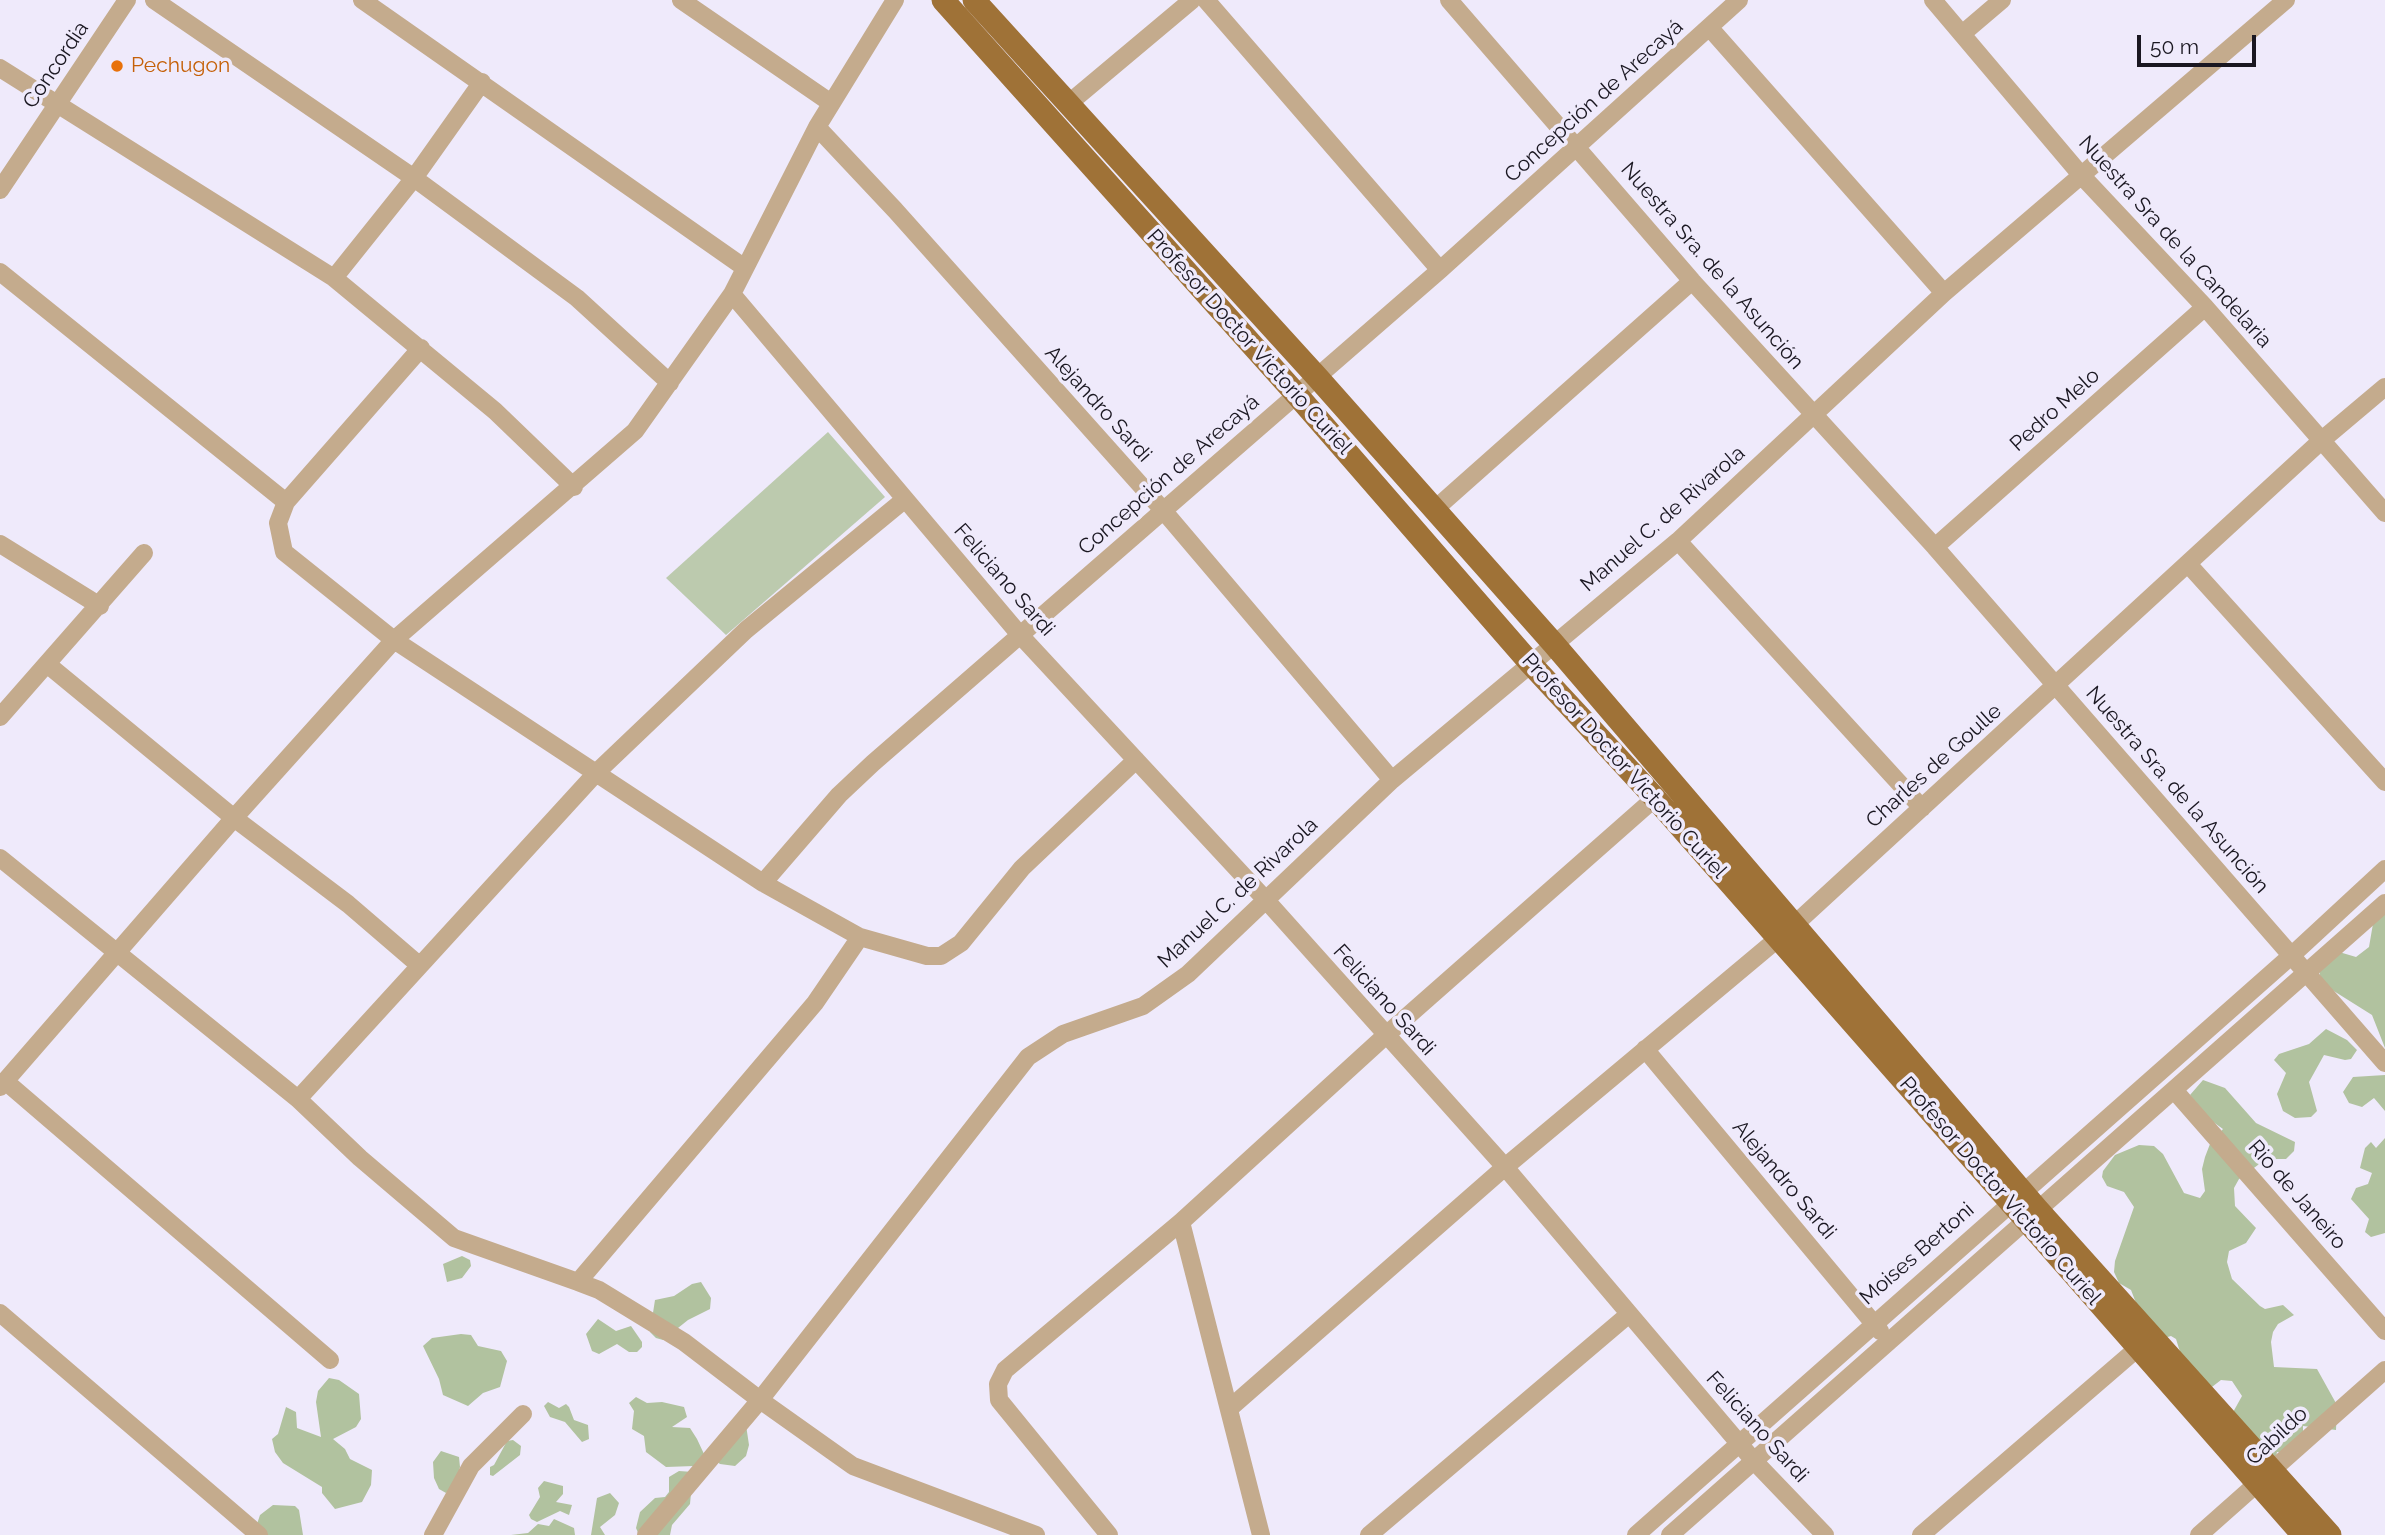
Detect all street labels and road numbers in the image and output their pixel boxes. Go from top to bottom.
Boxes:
street label: Concepción de Arecayá [1500,14,1688,188]
street label: Concordia [18,17,94,113]
street label: Nuestra Sra de la Candelaria [2073,131,2277,353]
street label: Nuestra Sra. de la Asunción [1615,157,1809,375]
street label: Profesor Doctor Victorio Curiel [1141,224,1357,460]
street label: Alejandro Sardi [1039,341,1157,467]
street label: Pedro Melo [2005,363,2105,457]
street label: Concepción de Arecayá [1073,390,1265,560]
street label: Manuel C. de Rivarola [1576,441,1750,597]
street label: Feliciano Sardi [948,519,1060,641]
street label: Profesor Doctor Victorio Curiel [1516,648,1732,884]
street label: Nuestra Sra. de la Asunción [2080,681,2274,899]
street label: Charles de Goulle [1861,699,2007,833]
street label: Manuel C. de Rivarola [1153,812,1323,974]
street label: Feliciano Sardi [1328,939,1440,1061]
street label: Profesor Doctor Victorio Curiel [1894,1072,2106,1310]
street label: Alejandro Sardi [1727,1115,1841,1245]
street label: Rio de Janeiro [2243,1135,2351,1255]
street label: Moises Bertoni [1855,1198,1979,1310]
street label: Feliciano Sardi [1701,1366,1813,1488]
street label: Cabildo [2241,1401,2313,1471]

